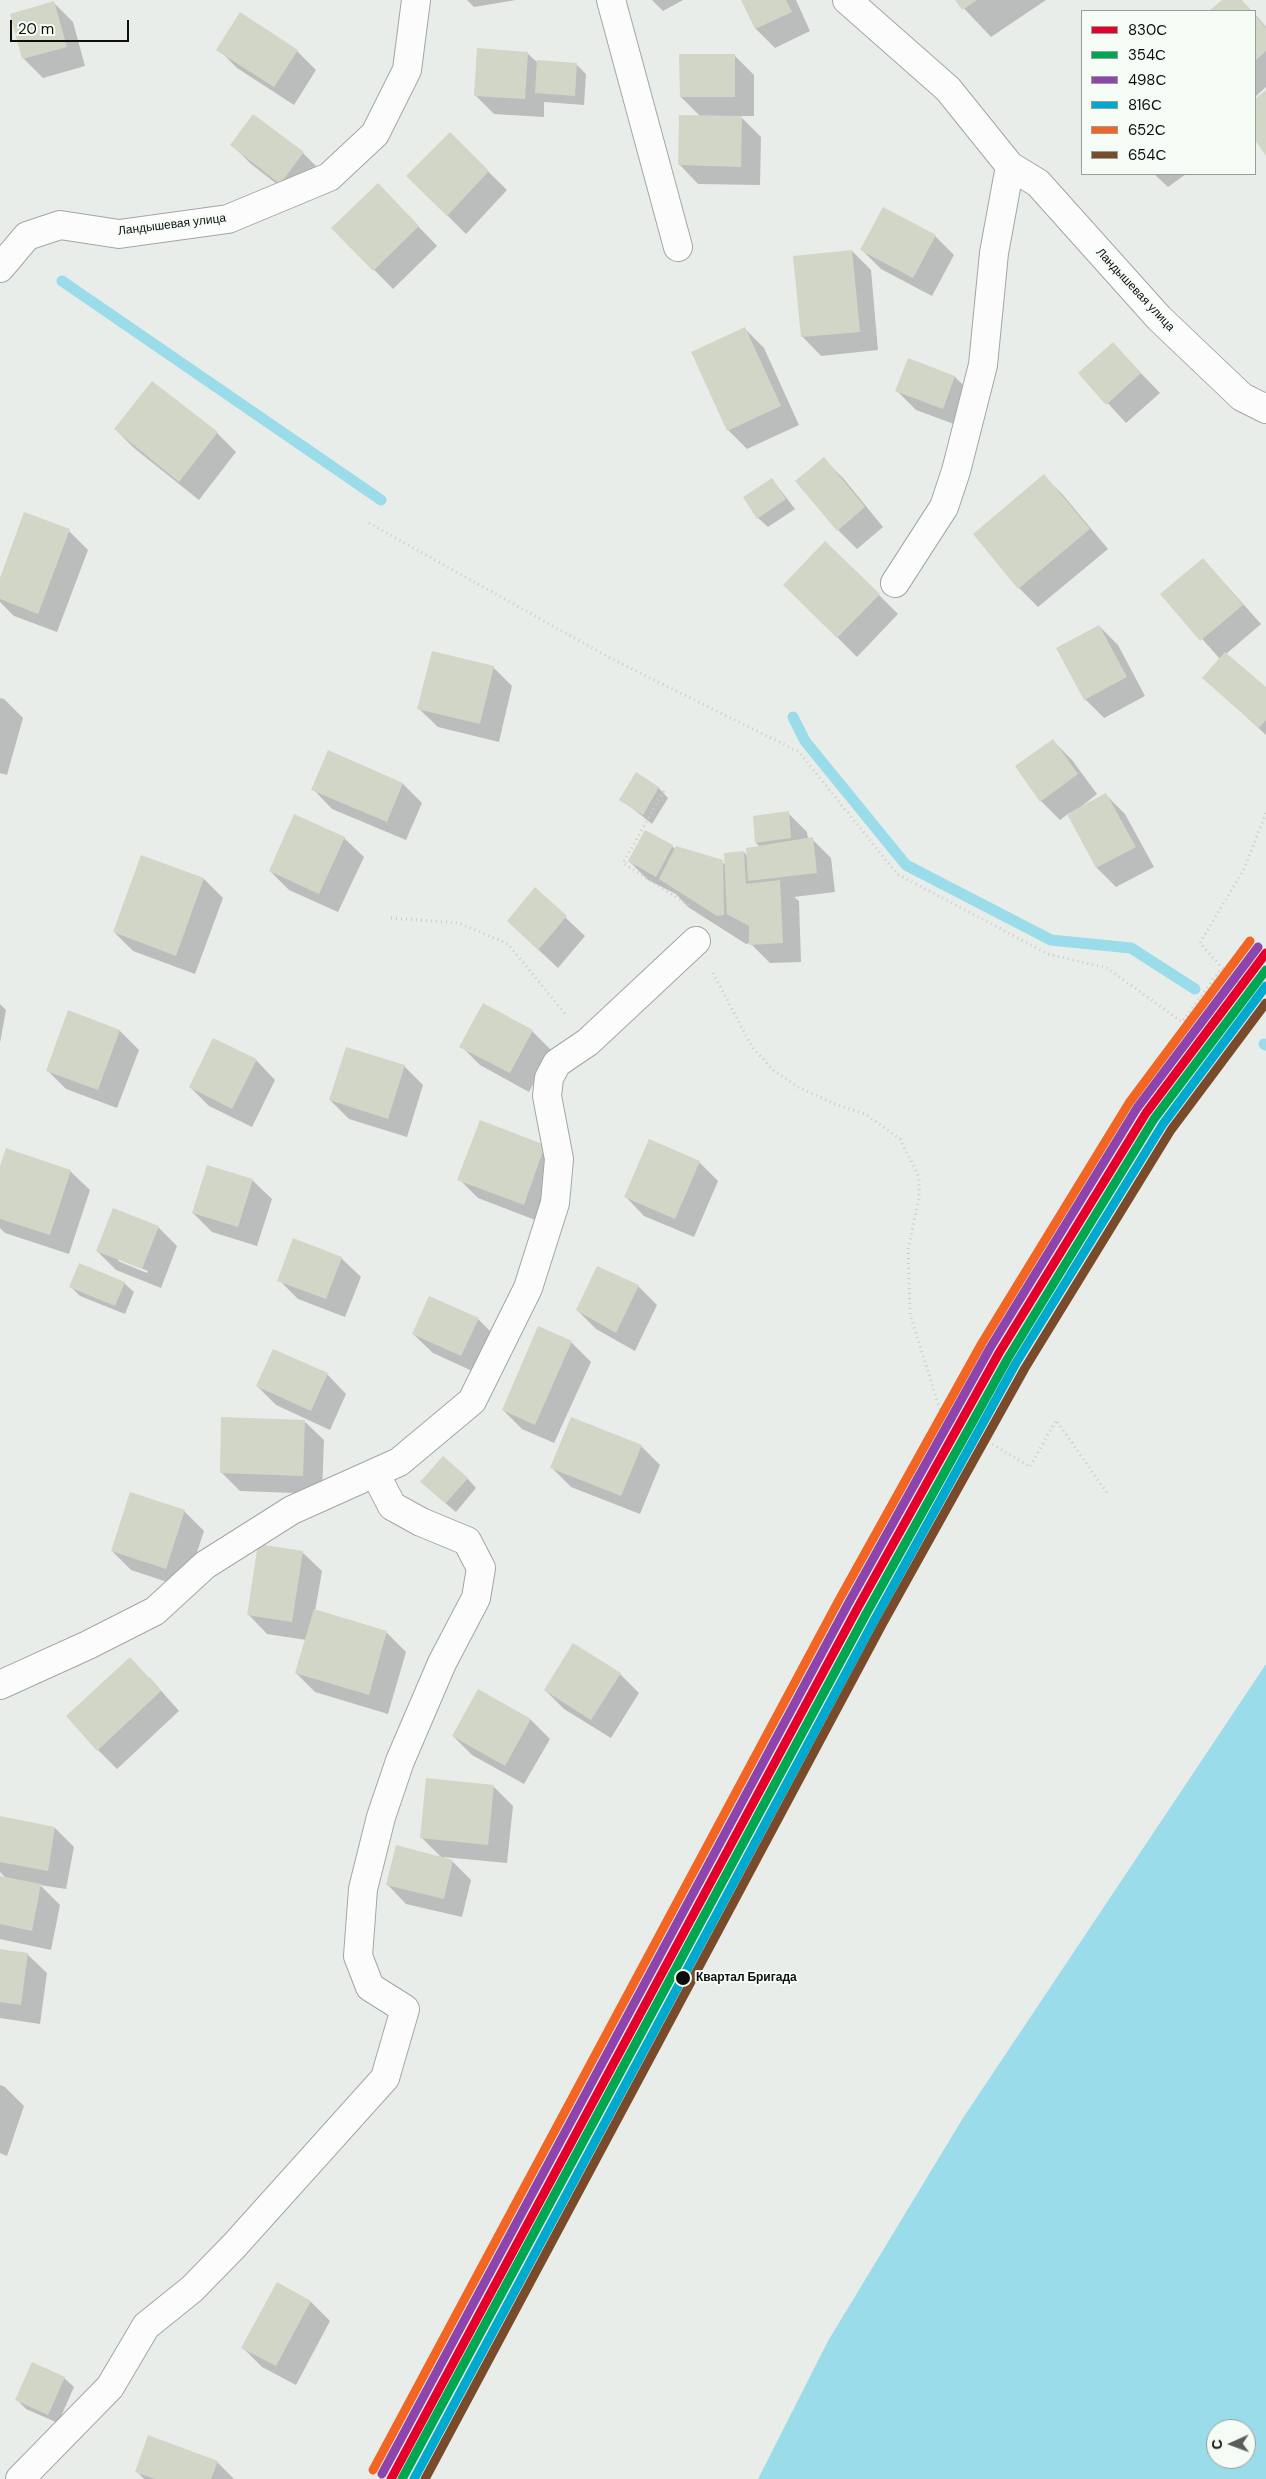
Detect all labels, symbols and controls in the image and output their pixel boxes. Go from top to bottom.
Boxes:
scale bar [12,10,131,42]
legend [1081,10,1256,175]
text: 20 m [18,19,54,39]
text: 830С [1128,20,1167,40]
text: 354С [1128,45,1166,65]
text: 498С [1128,70,1166,90]
text: 816С [1128,95,1162,115]
text: 652С [1128,120,1166,140]
text: 654С [1128,145,1166,165]
street label: Ландышевая улица [117,211,227,239]
street label: Ландышевая улица [1093,245,1177,335]
marker: Квартал Бригада [674,1969,692,1987]
place label: Квартал Бригада [696,1971,797,1985]
north arrow [1206,2419,1256,2469]
text: С [1208,2439,1226,2450]

